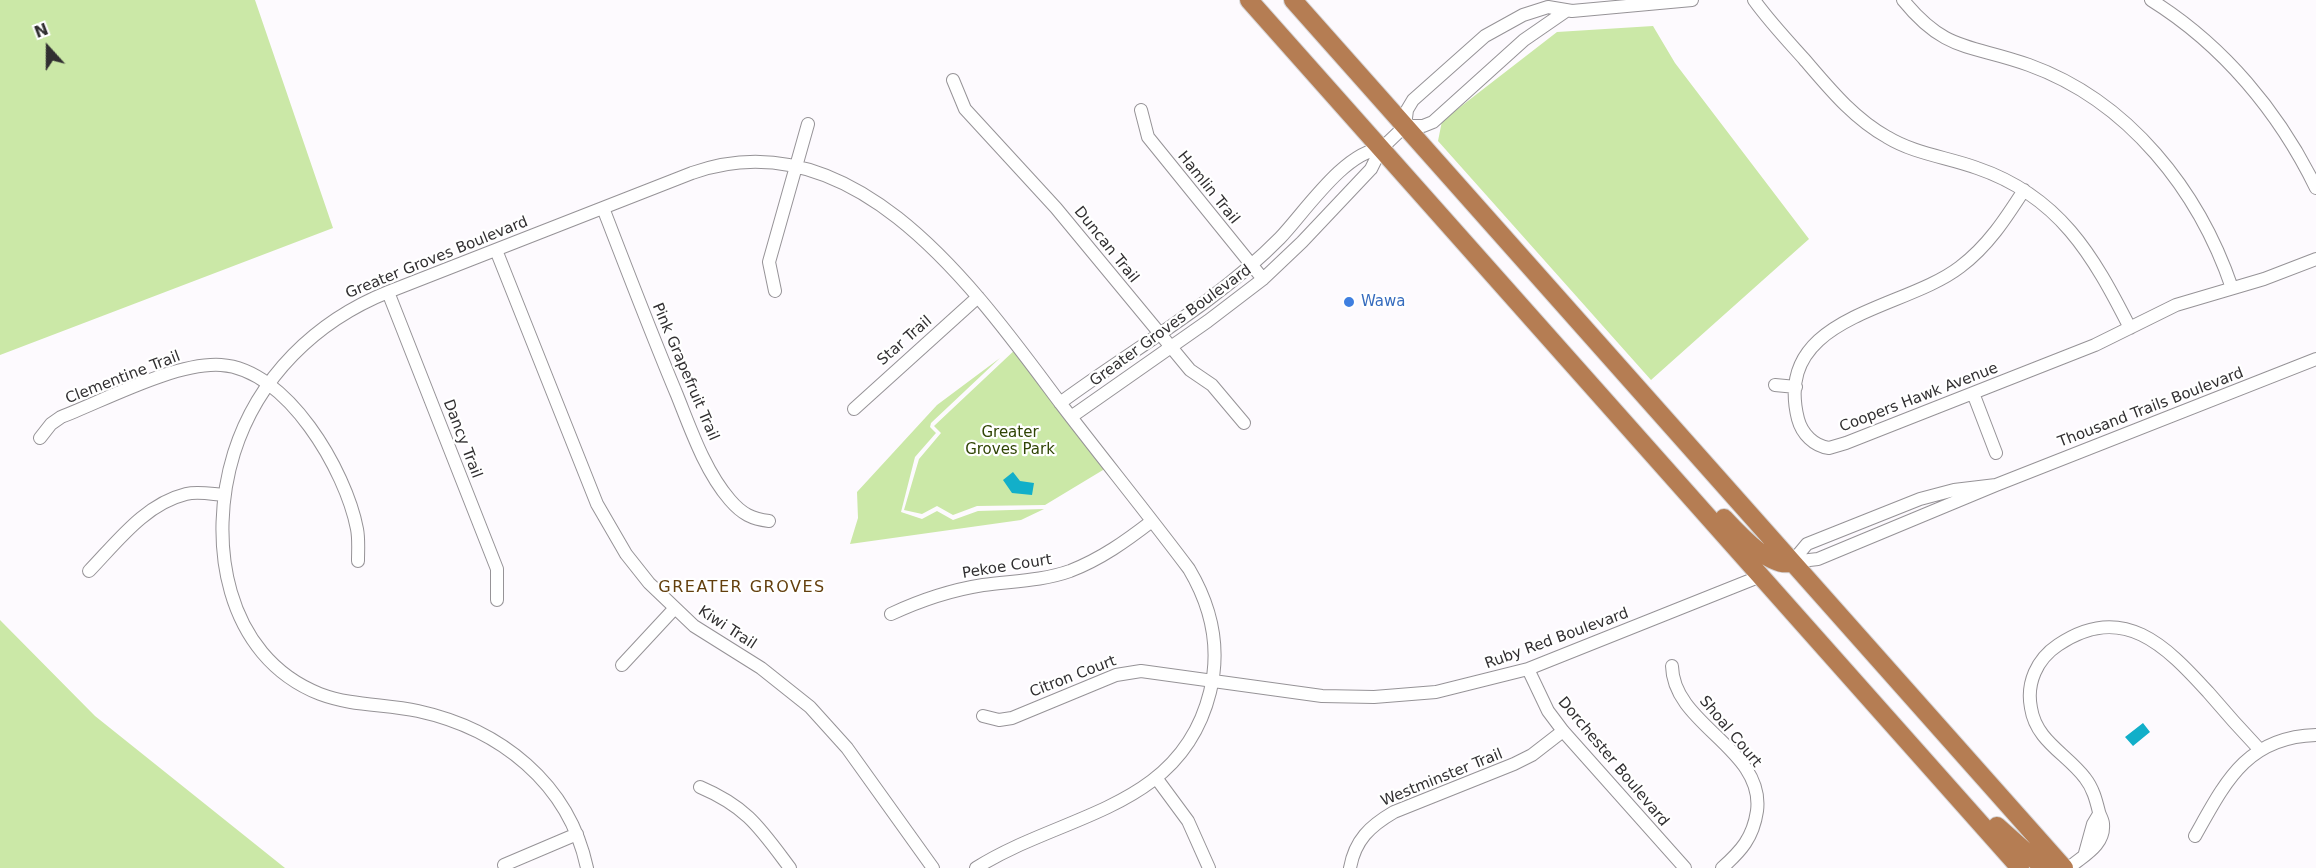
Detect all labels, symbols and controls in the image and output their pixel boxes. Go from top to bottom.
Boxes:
north arrow [18,18,78,78]
text: N [32,19,51,42]
street label: Hamlin Trail [1173,148,1243,228]
street label: Duncan Trail [1070,203,1142,287]
street label: Greater Groves Boulevard [343,213,531,303]
street label: Greater Groves Boulevard [1087,261,1255,391]
place label: Wawa [1361,293,1406,311]
marker: Wawa [1342,295,1356,309]
street label: Pink Grapefruit Trail [648,300,722,444]
street label: Star Trail [874,312,936,370]
street label: Clementine Trail [63,348,183,408]
street label: Coopers Hawk Avenue [1837,359,2001,437]
street label: Thousand Trails Boulevard [2056,364,2246,452]
street label: Dancy Trail [439,397,485,481]
park label: Greater Groves Park [965,424,1055,459]
street label: Pekoe Court [961,551,1053,583]
district label: GREATER GROVES [658,578,826,598]
street label: Kiwi Trail [694,603,760,653]
street label: Ruby Red Boulevard [1483,605,1631,673]
street label: Citron Court [1027,652,1119,702]
street label: Shoal Court [1695,693,1765,771]
street label: Dorchester Boulevard [1554,694,1672,830]
street label: Westminster Trail [1379,745,1505,811]

